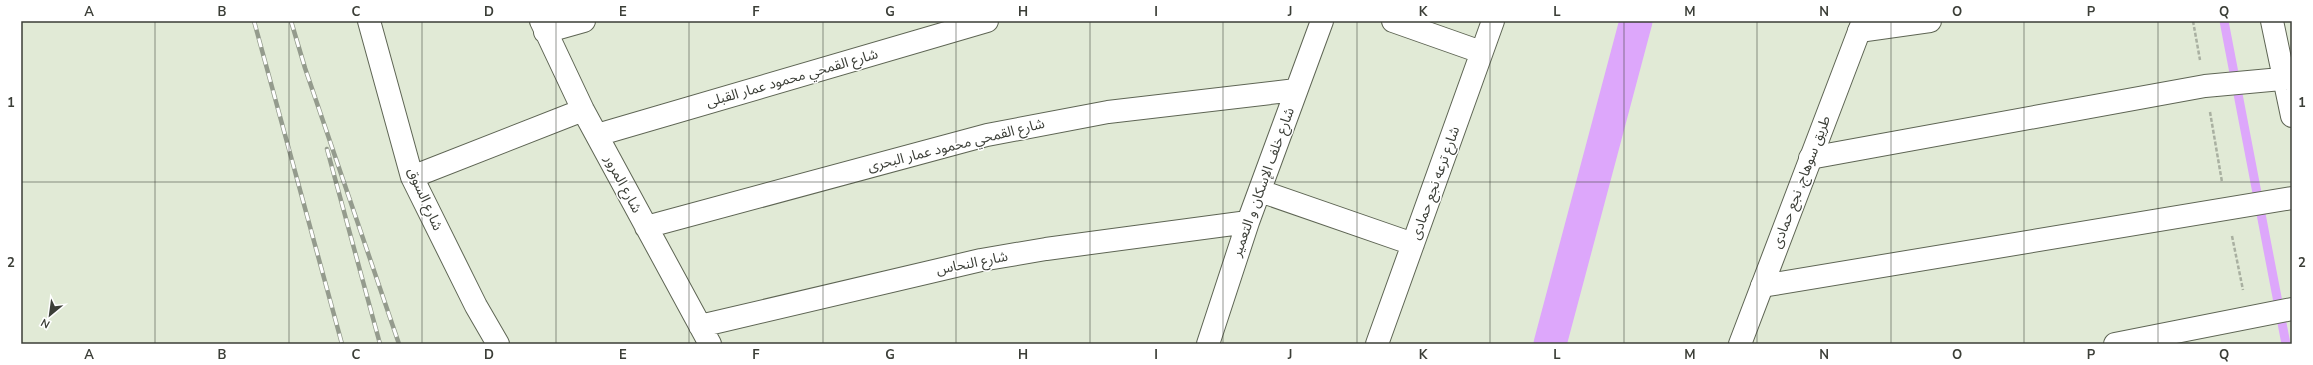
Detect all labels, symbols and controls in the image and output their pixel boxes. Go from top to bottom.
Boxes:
text: A [84,3,94,21]
text: B [218,3,227,21]
text: C [352,3,361,21]
text: D [484,3,494,21]
text: E [619,3,627,21]
text: F [752,3,760,21]
text: G [885,3,895,21]
text: H [1018,3,1028,21]
text: I [1154,3,1158,21]
text: J [1287,3,1292,21]
text: K [1419,3,1428,21]
text: L [1553,3,1561,21]
text: M [1684,3,1696,21]
text: N [1819,3,1829,21]
text: O [1952,3,1962,21]
text: P [2087,3,2096,21]
text: Q [2219,3,2229,21]
street label: شارع القمحي محمود عمار القبلى [704,44,881,113]
text: 1 [7,94,15,112]
text: 1 [2298,94,2306,112]
street label: شارع خلف الإسكان و التعمير [1227,105,1300,260]
street label: طريق سوهاج, نجع حمادى [1767,113,1836,251]
street label: شارع القمحي محمود عمار البحرى [866,114,1047,177]
street label: شارع ترعه نجع حمادى [1406,124,1465,243]
street label: شارع المرور [598,151,646,217]
street label: شارع السوق [402,164,447,234]
street label: شارع النحاس [935,247,1010,280]
text: 2 [7,254,15,272]
text: 2 [2298,254,2306,272]
north arrow [30,295,70,335]
text: N [38,315,53,332]
text: A [84,346,94,364]
text: B [218,346,227,364]
text: C [352,346,361,364]
text: D [484,346,494,364]
text: E [619,346,627,364]
text: F [752,346,760,364]
text: G [885,346,895,364]
text: H [1018,346,1028,364]
text: I [1154,346,1158,364]
text: J [1287,346,1292,364]
text: K [1419,346,1428,364]
text: L [1553,346,1561,364]
text: M [1684,346,1696,364]
text: N [1819,346,1829,364]
text: O [1952,346,1962,364]
text: P [2087,346,2096,364]
text: Q [2219,346,2229,364]

